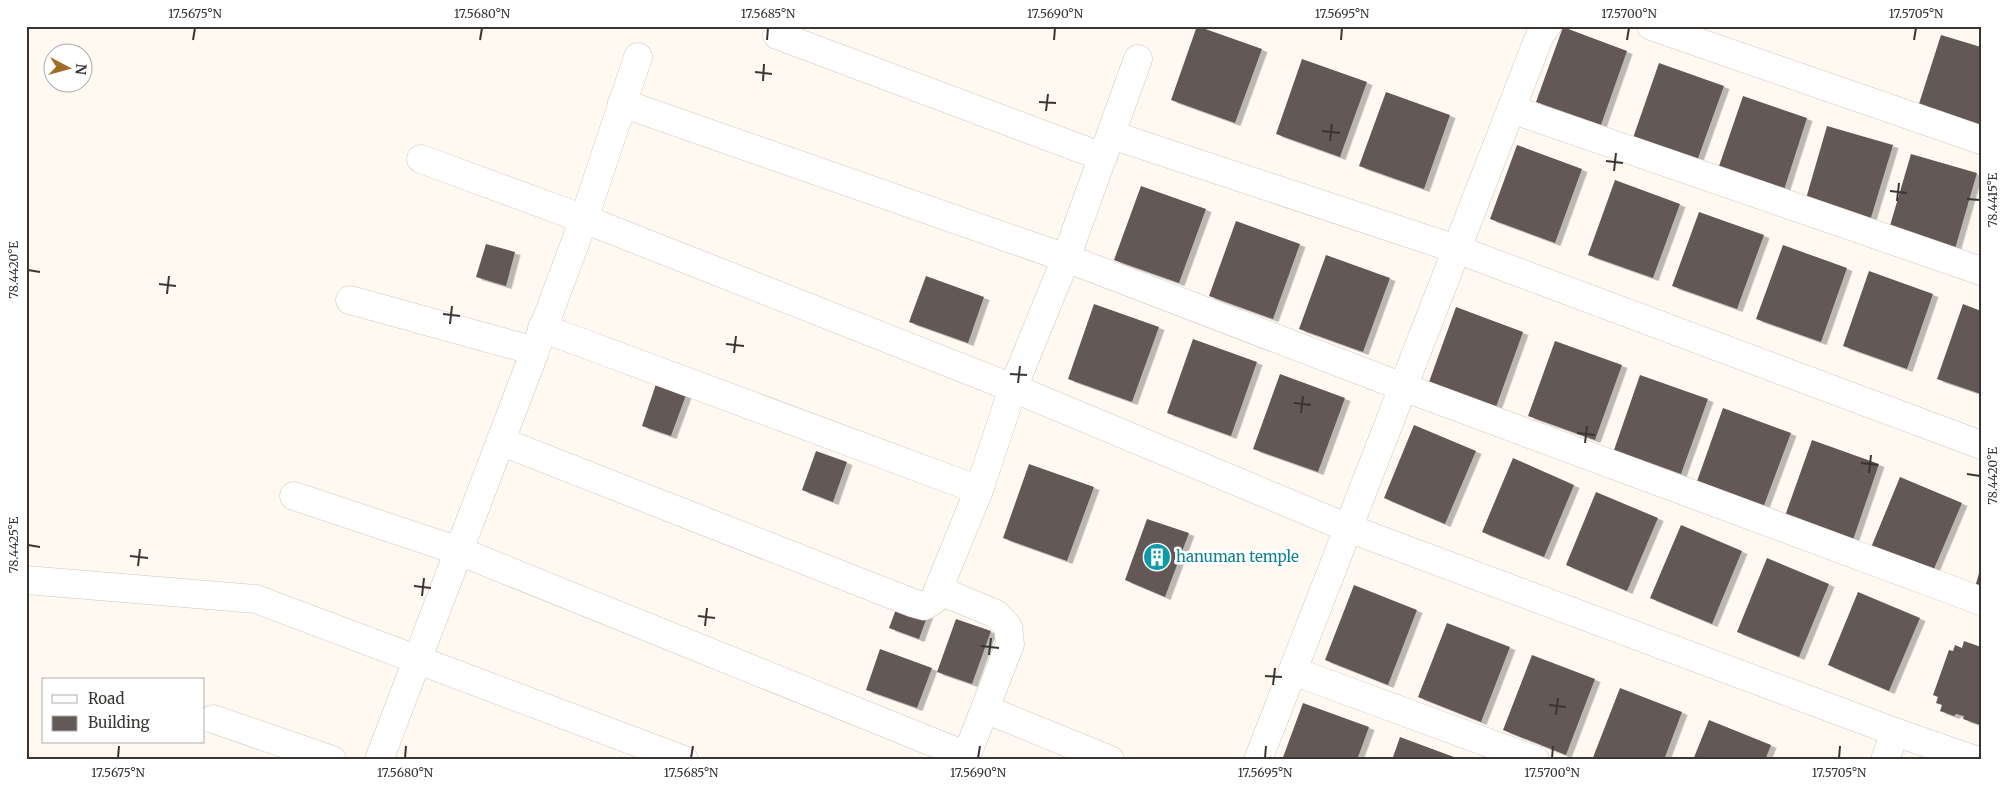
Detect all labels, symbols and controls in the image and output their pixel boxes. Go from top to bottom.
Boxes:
text: 17.5675°N [168,6,222,21]
text: 17.5680°N [454,6,511,21]
text: 17.5685°N [741,6,796,21]
text: 17.5690°N [1027,6,1084,21]
text: 17.5695°N [1315,6,1370,21]
text: 17.5700°N [1601,6,1658,21]
text: 17.5705°N [1889,6,1944,21]
north arrow [42,42,92,92]
text: N [71,63,90,76]
text: 78.4415°E [1985,172,2000,227]
text: 78.4420°E [6,241,21,299]
text: 78.4420°E [1985,447,2000,505]
text: 78.4425°E [6,516,21,573]
building icon: hanuman temple [1142,542,1172,572]
place label: hanuman temple [1176,547,1299,566]
legend [42,678,205,744]
text: Road [88,689,124,708]
text: Building [88,713,150,732]
text: 17.5675°N [91,765,145,780]
text: 17.5680°N [377,765,434,780]
text: 17.5685°N [664,765,719,780]
text: 17.5690°N [950,765,1007,780]
text: 17.5695°N [1238,765,1293,780]
text: 17.5700°N [1524,765,1581,780]
text: 17.5705°N [1812,765,1867,780]

